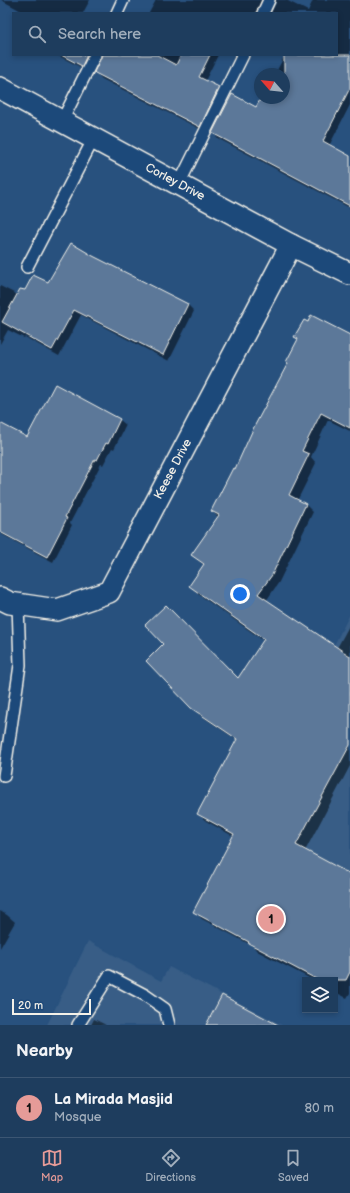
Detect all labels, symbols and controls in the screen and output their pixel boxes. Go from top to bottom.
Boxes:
search box [12,12,338,56]
icon: search [26,23,48,45]
text: Search here [58,25,141,44]
north arrow [254,68,290,104]
street label: Corley Drive [143,160,207,204]
street label: Keese Drive [151,436,195,502]
your location [230,584,250,604]
pin: 1 [258,904,284,934]
map controls [302,977,338,1013]
button: layers [302,977,338,1013]
scale bar [12,997,91,1016]
text: 20 m [18,999,43,1012]
text: Nearby [16,1041,73,1061]
text: La Mirada Masjid [54,1090,173,1109]
text: 1 [26,1100,32,1116]
text: 80 m [305,1100,334,1116]
text: Mosque [54,1109,102,1125]
tab: Map [41,1147,63,1184]
tab: Directions [145,1147,196,1184]
tab: Saved [278,1147,309,1184]

